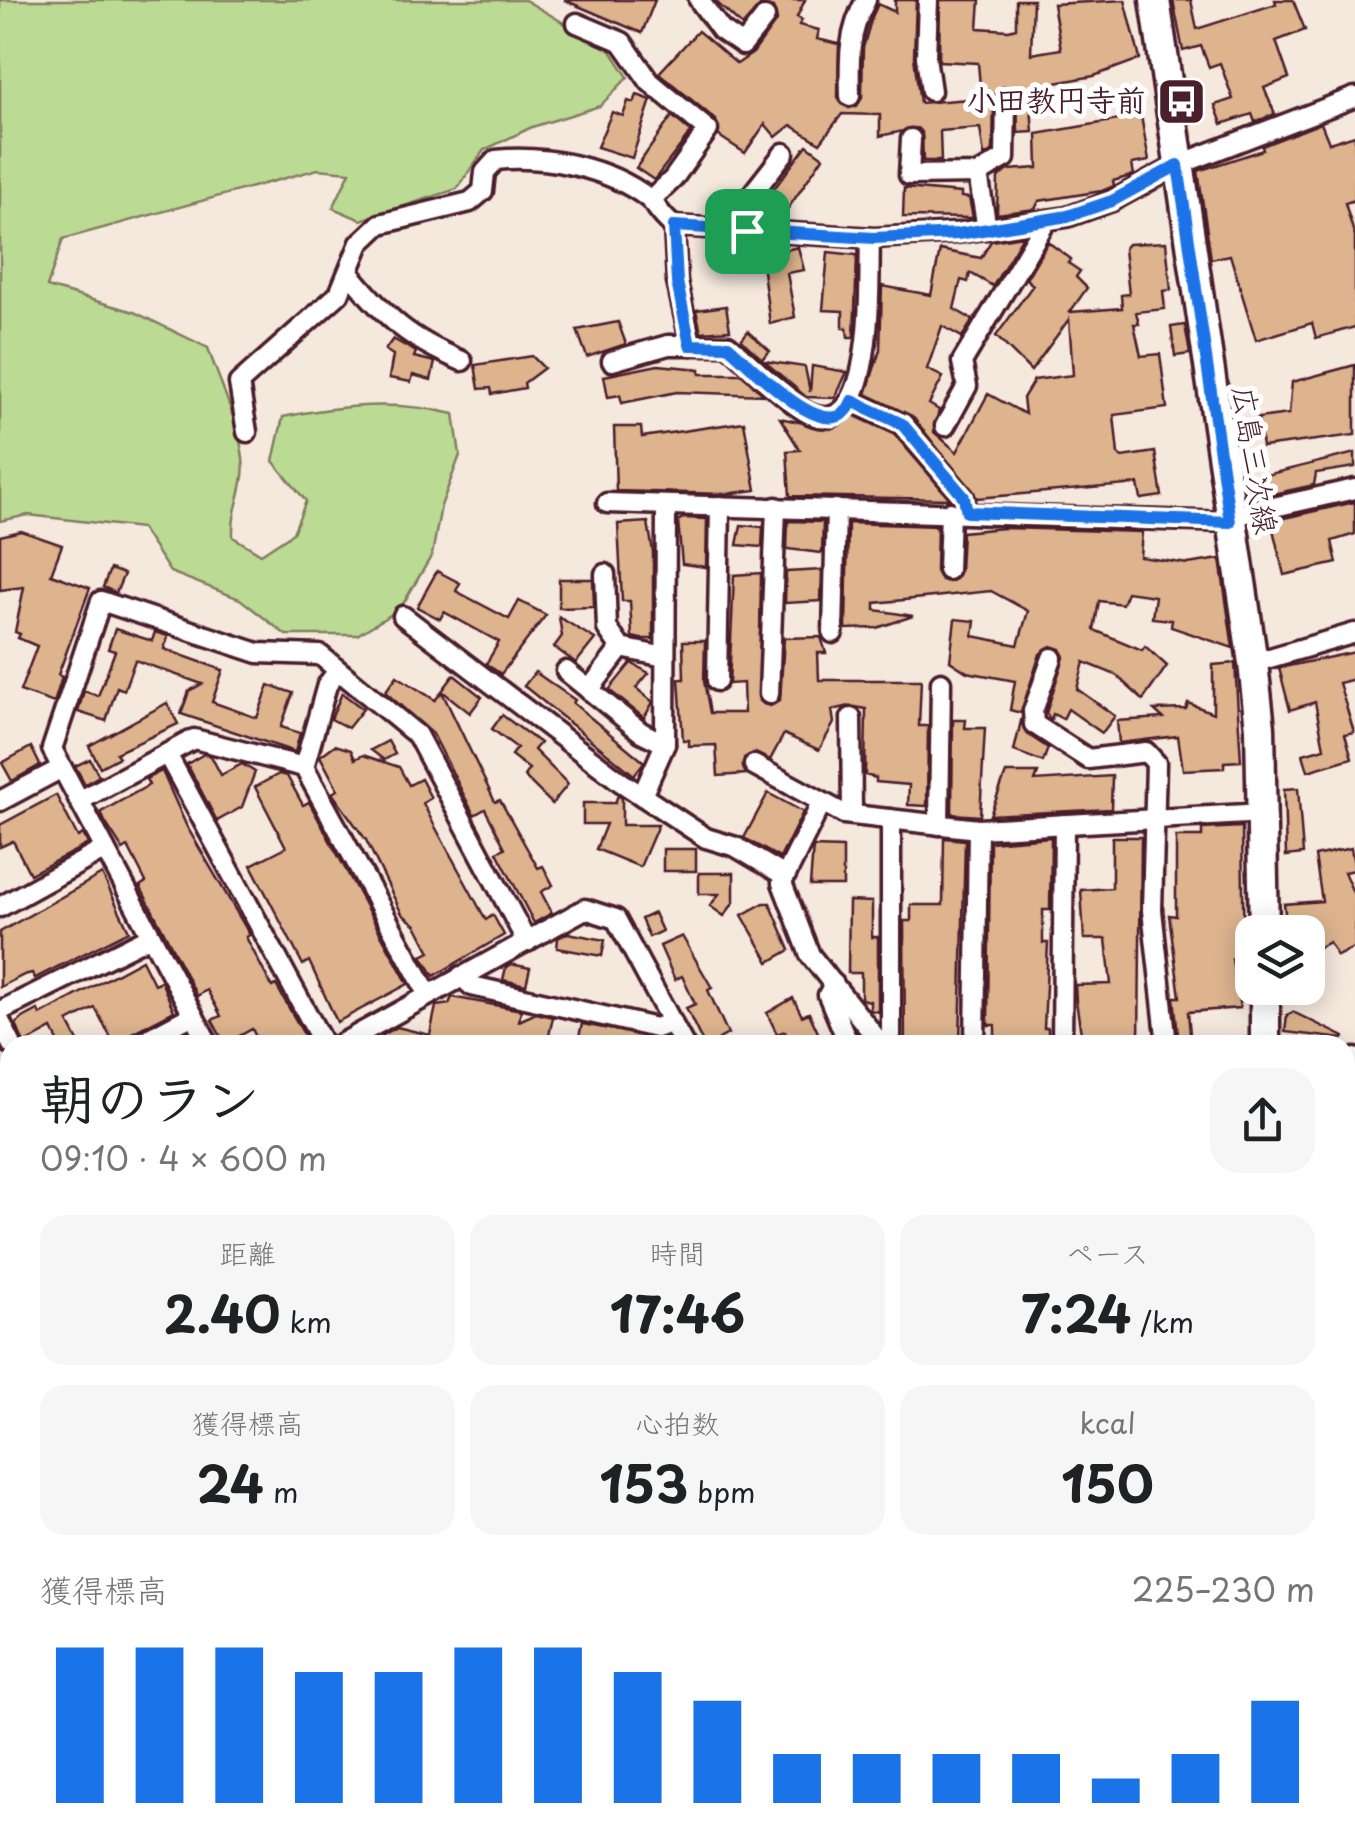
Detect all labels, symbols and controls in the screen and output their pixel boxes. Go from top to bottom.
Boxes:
bus stop icon: 小田教円寺前 [1155,75,1207,127]
place label: 小田教円寺前 [966,76,1146,121]
pin [705,189,790,274]
icon: arrive [720,204,775,259]
street label: 広島三次線 [1223,382,1290,537]
map controls [1235,915,1325,1005]
button: layers [1235,915,1325,1005]
text: 朝のラン [40,1055,260,1138]
button: share [1210,1068,1315,1173]
text: 09:10 · 4 × 600 m [40,1134,327,1182]
text: 距離 [219,1231,276,1274]
text: 時間 [649,1231,706,1274]
text: ペース [1066,1231,1149,1274]
text: 2.40 [163,1274,280,1350]
text: 17:46 [610,1274,745,1350]
text: 7:24 [1021,1274,1131,1350]
text: km [280,1300,332,1343]
text: /km [1131,1300,1194,1343]
text: 獲得標高 [191,1401,304,1444]
text: 心拍数 [635,1401,720,1444]
text: kcal [1080,1401,1135,1444]
text: 24 [196,1444,264,1520]
text: 153 [599,1444,688,1520]
text: 150 [1061,1444,1154,1520]
text: m [264,1470,299,1513]
text: bpm [688,1470,756,1513]
text: 獲得標高 [40,1565,168,1613]
text: 225–230 m [1132,1565,1315,1613]

